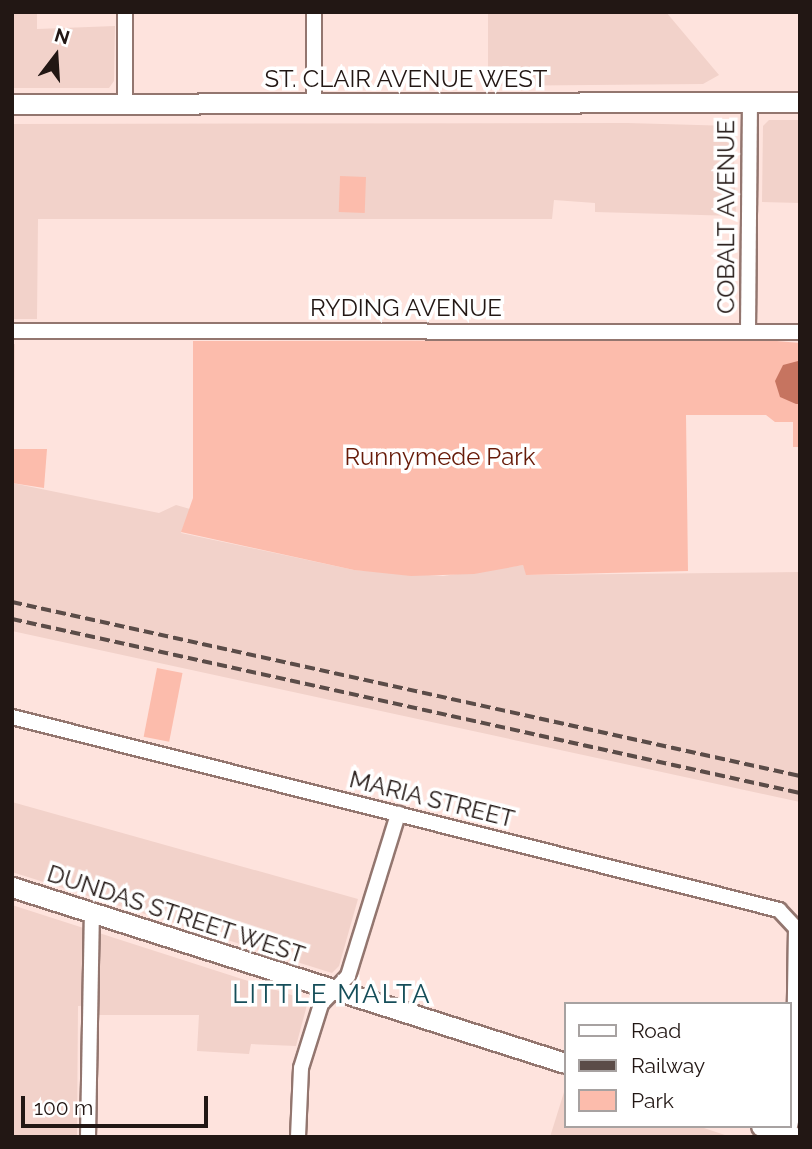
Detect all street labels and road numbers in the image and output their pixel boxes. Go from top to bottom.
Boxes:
street label: ST. CLAIR AVENUE WEST [264,65,548,93]
street label: COBALT AVENUE [712,119,740,315]
street label: RYDING AVENUE [310,294,502,322]
street label: MARIA STREET [346,764,518,834]
street label: DUNDAS STREET WEST [43,858,309,970]

